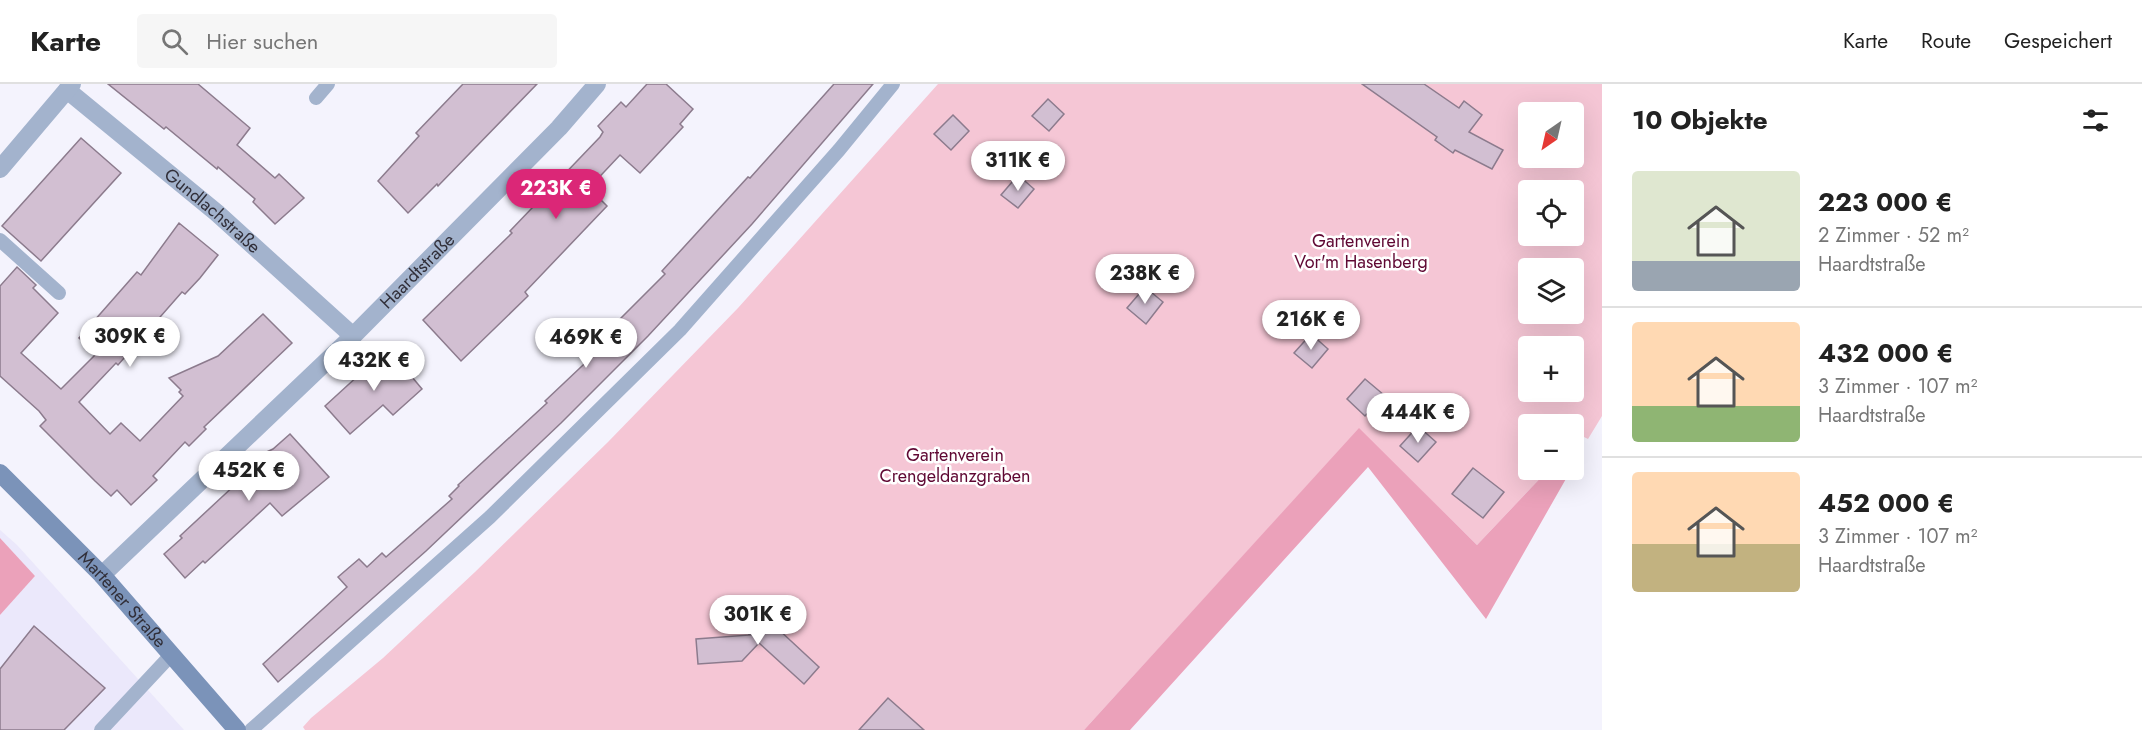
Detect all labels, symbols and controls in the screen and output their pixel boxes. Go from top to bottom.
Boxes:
search box [137,14,557,68]
text: Karte [30,21,101,62]
icon: search [158,25,191,58]
text: Hier suchen [206,25,318,57]
text: Karte [1843,26,1888,56]
text: Route [1921,26,1971,56]
text: Gespeichert [2004,26,2112,56]
text: 10 Objekte [1632,101,1768,139]
north arrow [1518,102,1584,168]
map controls [1518,102,1584,480]
icon: filters [2079,104,2112,137]
pin: 311K € [969,141,1067,192]
text: 311K € [985,146,1051,175]
street label: Gundlachstraße [159,162,266,260]
pin: 223K € [507,169,605,220]
text: 223K € [520,174,592,203]
button: locate [1518,180,1584,246]
text: 223 000 € [1818,183,1953,221]
icon: home [1680,195,1752,267]
text: 2 Zimmer · 52 m² [1818,221,1969,250]
street label: Haardtstraße [374,227,461,315]
park label: Gartenverein Vor'm Hasenberg [1294,228,1428,275]
text: Haardtstraße [1818,250,1926,279]
pin: 238K € [1096,254,1194,305]
button: layers [1518,258,1584,324]
text: 238K € [1109,259,1181,288]
pin: 216K € [1262,300,1360,351]
text: 216K € [1276,305,1346,334]
pin: 309K € [81,317,179,368]
pin: 469K € [537,318,635,369]
text: 309K € [94,322,166,351]
text: 469K € [549,323,623,352]
text: 432 000 € [1818,334,1954,372]
button: + [1518,336,1584,402]
pin: 432K € [325,341,423,392]
text: 432K € [338,346,410,375]
icon: home [1680,346,1752,418]
text: 3 Zimmer · 107 m² [1818,372,1977,401]
pin: 444K € [1369,393,1467,444]
text: 444K € [1381,398,1455,427]
text: Haardtstraße [1818,401,1926,430]
button: − [1518,414,1584,480]
park label: Gartenverein Crengeldanzgraben [879,442,1031,489]
pin: 452K € [200,451,298,502]
text: 452K € [212,456,286,485]
text: 452 000 € [1818,484,1954,522]
icon: home [1680,496,1752,568]
text: 3 Zimmer · 107 m² [1818,522,1977,551]
street label: Martener Straße [72,545,173,653]
text: Haardtstraße [1818,551,1926,580]
pin: 301K € [709,595,807,646]
text: 301K € [724,600,792,629]

